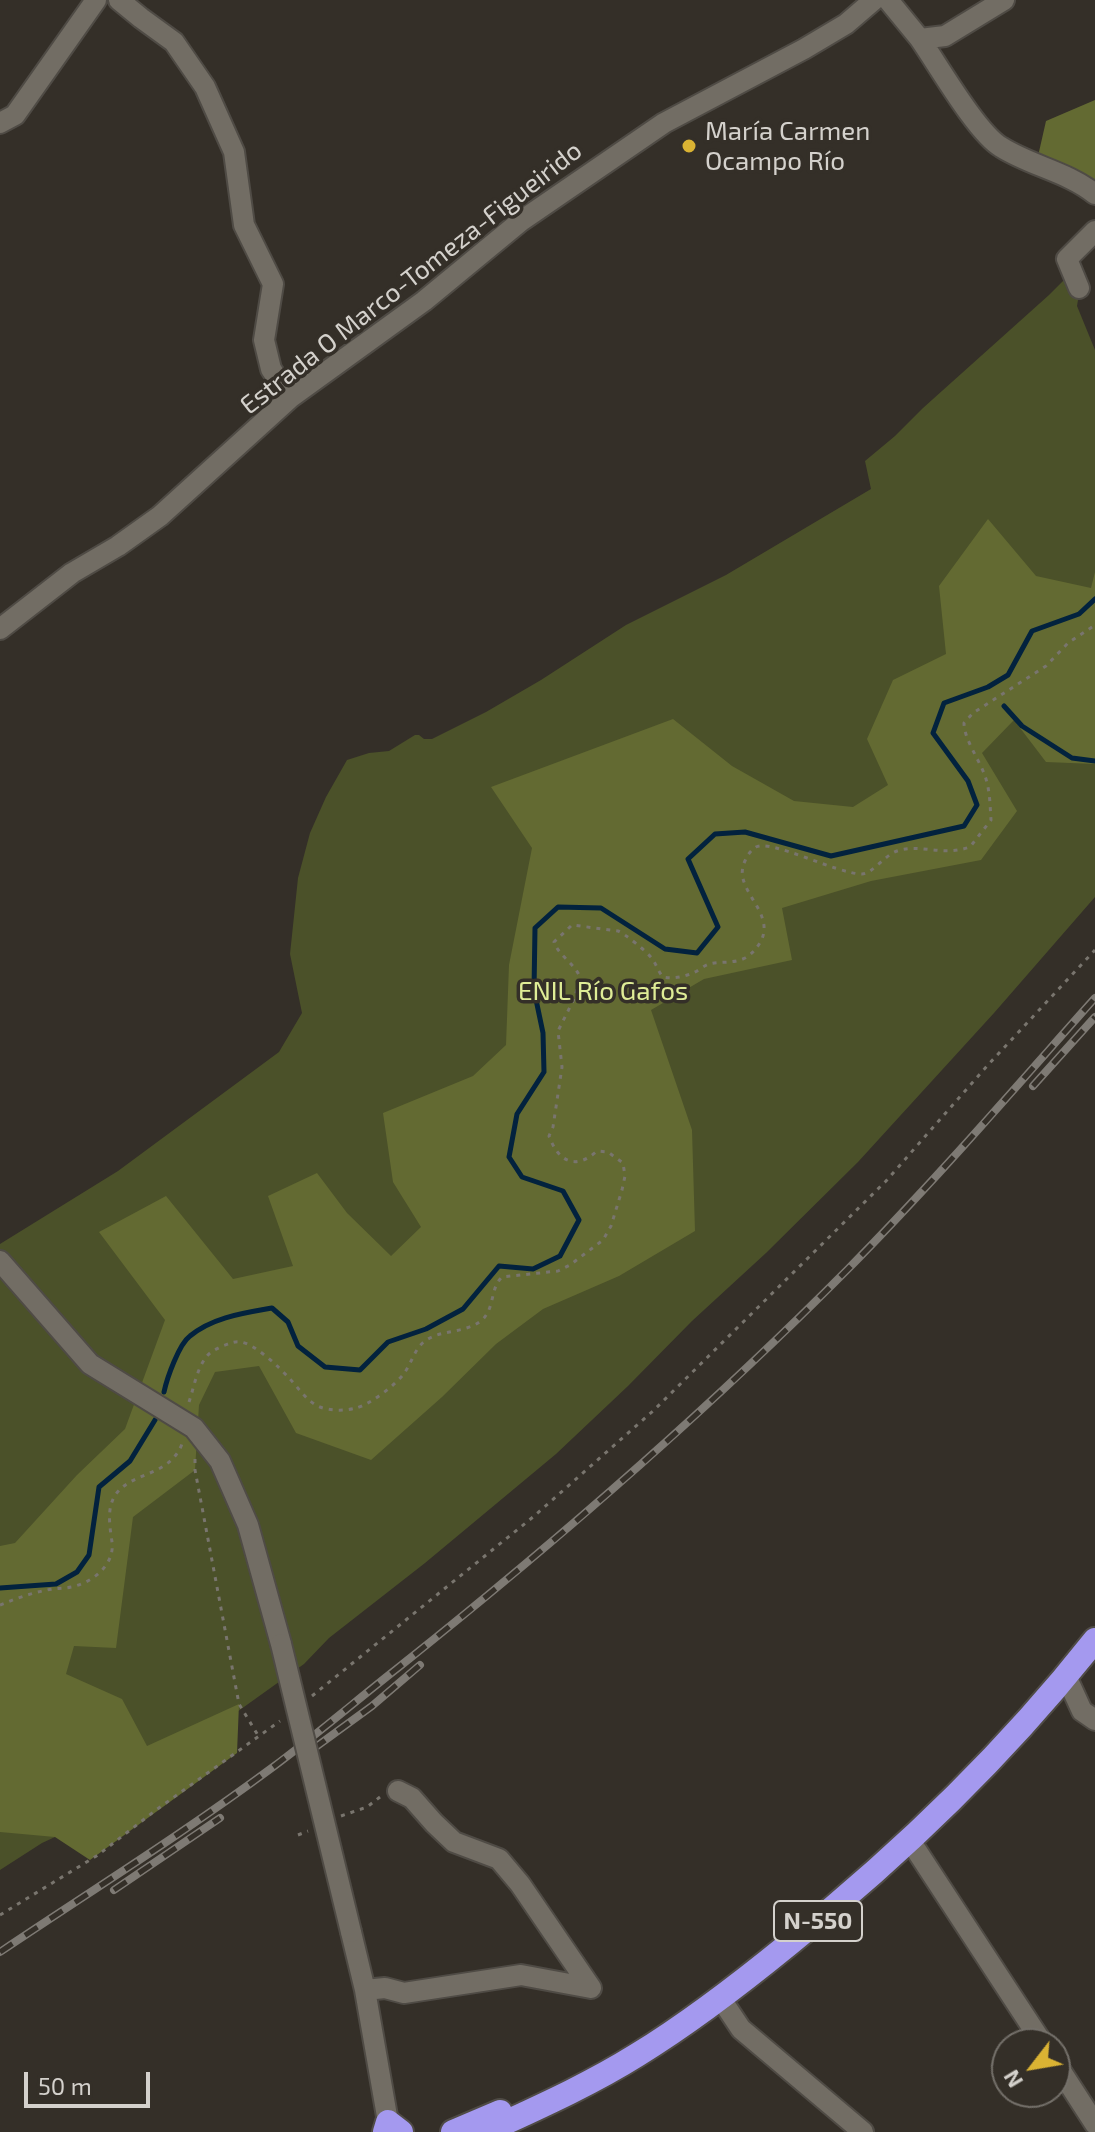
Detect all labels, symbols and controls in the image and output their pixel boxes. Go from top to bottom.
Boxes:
place label: María Carmen Ocampo Río [705,115,870,176]
street label: Estrada O Marco-Tomeza-Figueirido [234,135,588,421]
marker: María Carmen Ocampo Río [680,137,698,155]
park label: ENIL Río Gafos [518,975,688,1007]
road number: N-550 [774,1901,862,1941]
north arrow [991,2028,1071,2108]
scale bar [28,2056,154,2106]
text: N [997,2066,1027,2093]
text: 50 m [38,2071,92,2100]

